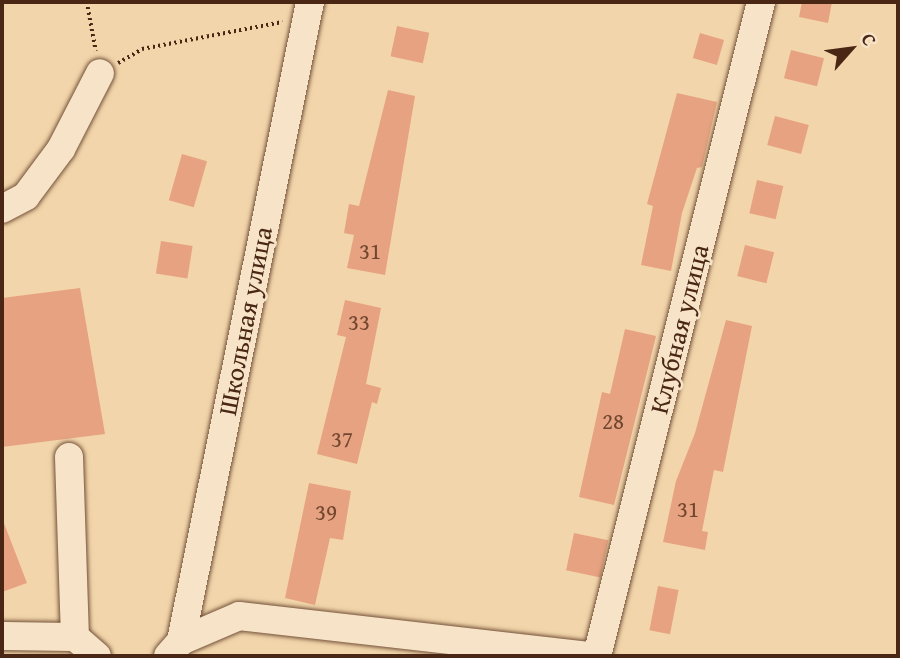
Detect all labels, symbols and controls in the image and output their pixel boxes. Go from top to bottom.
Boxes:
north arrow [816,14,886,84]
text: С [855,28,884,50]
street label: Школьная улица [211,224,279,418]
house number: 31 [359,237,381,265]
street label: Клубная улица [643,241,715,417]
house number: 33 [348,308,370,336]
house number: 28 [602,407,624,435]
house number: 37 [331,425,353,453]
house number: 31 [677,495,699,523]
house number: 39 [315,498,337,526]

